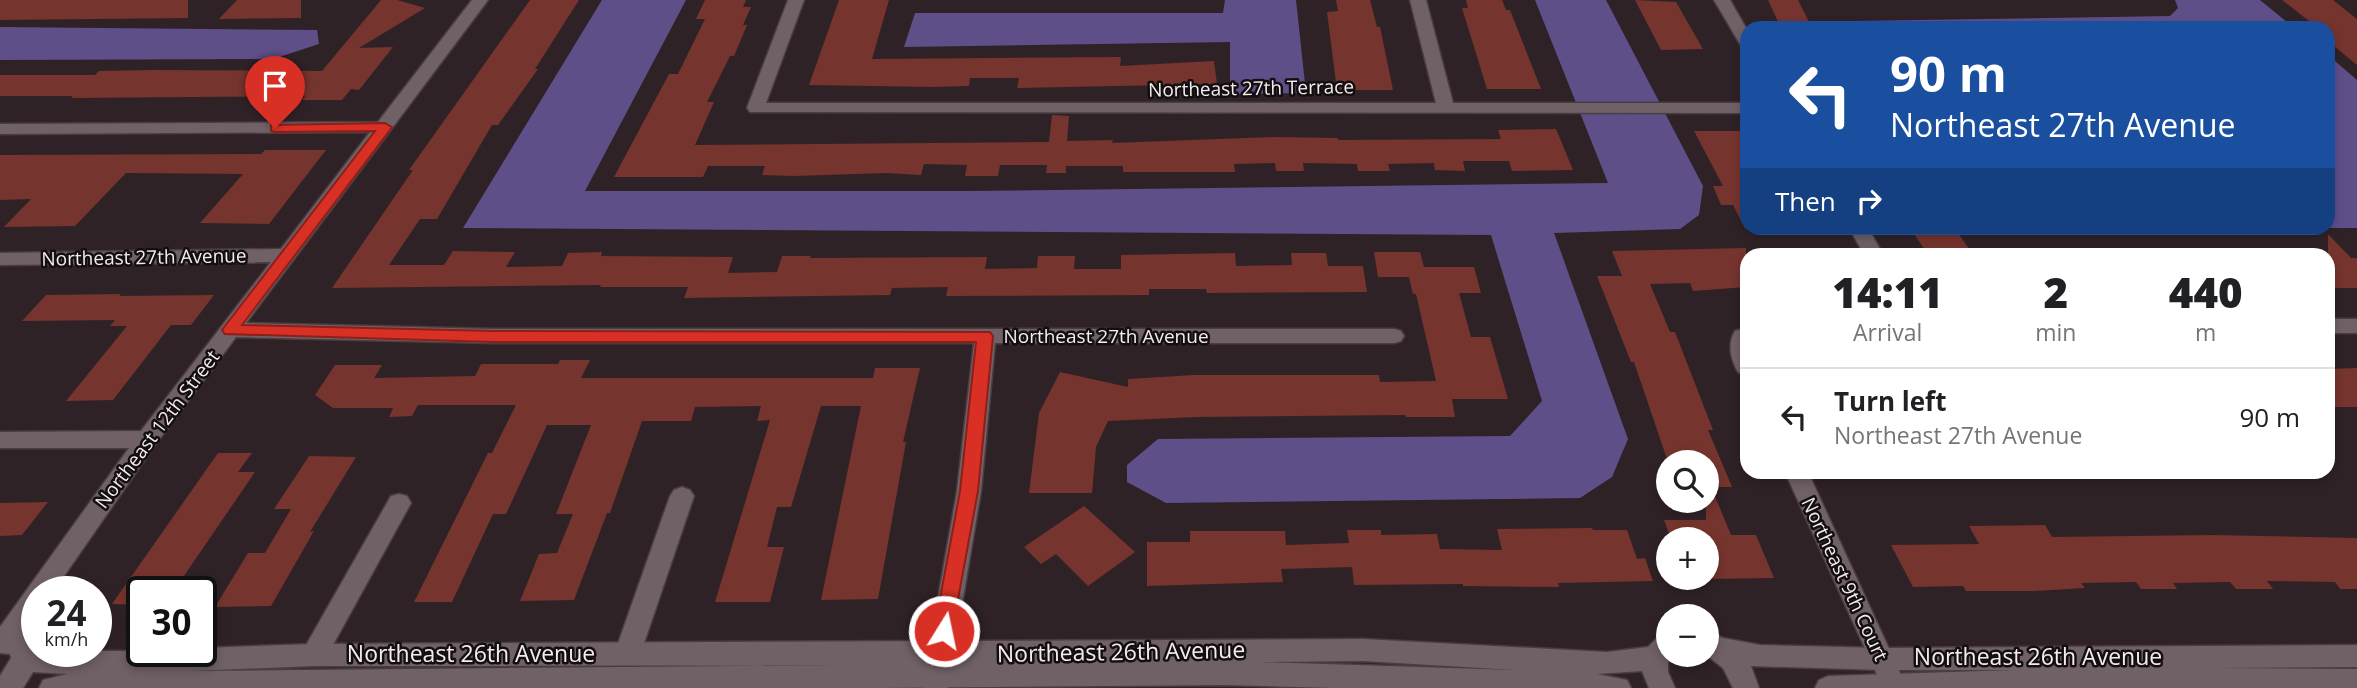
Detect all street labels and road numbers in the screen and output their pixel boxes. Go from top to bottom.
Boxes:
street label: Northeast 27th Terrace [1148,73,1354,103]
street label: Northeast 27th Avenue [41,242,247,272]
street label: Northeast 27th Avenue [1003,323,1209,349]
street label: Northeast 12th Street [89,344,225,514]
street label: Northeast 9th Court [1796,493,1894,665]
street label: Northeast 26th Avenue [997,633,1245,669]
street label: Northeast 26th Avenue [347,637,595,669]
street label: Northeast 26th Avenue [1914,640,2162,672]

